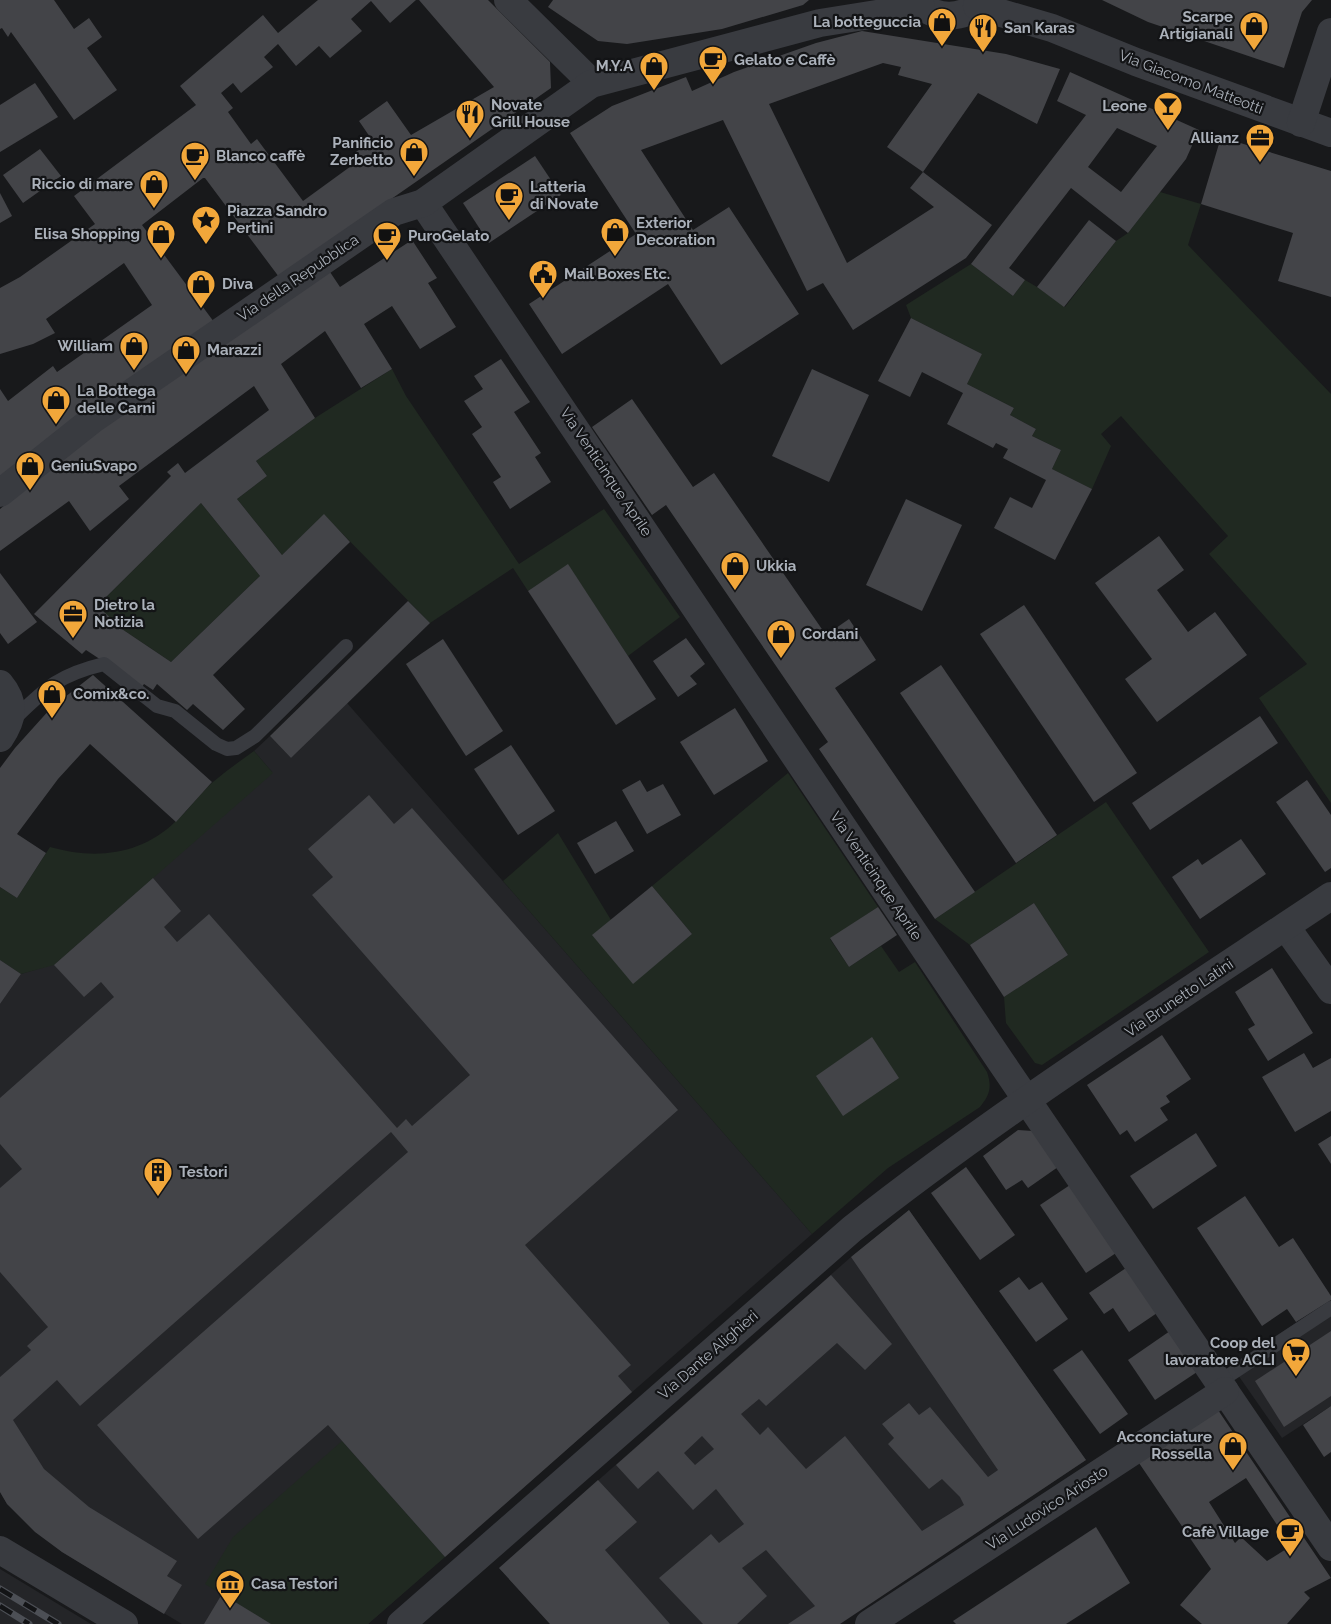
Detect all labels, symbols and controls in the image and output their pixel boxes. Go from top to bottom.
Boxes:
shop icon: La botteguccia [926,6,958,48]
place label: Scarpe Artigianali [1159,8,1233,43]
shop icon: Scarpe Artigianali [1238,10,1270,52]
restaurant icon: San Karas [967,12,999,54]
place label: La botteguccia [813,13,921,31]
place label: San Karas [1004,19,1075,37]
cafe icon: Gelato e Caffè [697,44,729,86]
street label: Via Giacomo Matteotti [1116,46,1266,118]
shop icon: M.Y.A [638,50,670,92]
place label: Gelato e Caffè [734,51,835,69]
place label: M.Y.A [596,57,634,75]
bar icon: Leone [1152,90,1184,132]
place label: Novate Grill House [491,96,570,131]
place label: Leone [1102,97,1147,115]
restaurant icon: Novate Grill House [454,98,486,140]
office icon: Allianz [1244,122,1276,164]
place label: Allianz [1191,129,1239,147]
place label: Panificio Zerbetto [330,134,393,169]
shop icon: Panificio Zerbetto [398,136,430,178]
cafe icon: Blanco caffè [179,140,211,182]
place label: Blanco caffè [216,147,305,165]
shop icon: Riccio di mare [138,168,170,210]
place label: Riccio di mare [32,175,133,193]
place label: Latteria di Novate [530,178,598,213]
cafe icon: Latteria di Novate [493,180,525,222]
place label: Piazza Sandro Pertini [227,202,327,237]
place icon: Piazza Sandro Pertini [190,204,222,246]
place label: Exterior Decoration [636,214,715,249]
shop icon: Exterior Decoration [599,216,631,258]
shop icon: Elisa Shopping [145,218,177,260]
cafe icon: PuroGelato [371,220,403,262]
place label: Elisa Shopping [34,225,140,243]
place label: PuroGelato [408,227,489,245]
street label: Via della Repubblica [234,231,362,325]
public building icon: Mail Boxes Etc. [527,258,559,300]
place label: Mail Boxes Etc. [564,265,670,283]
shop icon: Diva [185,268,217,310]
place label: Diva [222,275,254,293]
shop icon: William [118,330,150,372]
shop icon: Marazzi [170,334,202,376]
place label: William [57,337,113,355]
place label: Marazzi [207,341,261,359]
place label: La Bottega delle Carni [77,382,156,417]
shop icon: La Bottega delle Carni [40,384,72,426]
street label: Via Venticinque Aprile [556,404,656,540]
shop icon: GeniuSvapo [14,450,46,492]
place label: GeniuSvapo [51,457,137,475]
shop icon: Ukkia [719,550,751,592]
place label: Ukkia [756,557,797,575]
place label: Dietro la Notizia [94,596,155,631]
office icon: Dietro la Notizia [57,598,89,640]
shop icon: Cordani [765,618,797,660]
place label: Cordani [802,625,858,643]
shop icon: Comix&co. [36,678,68,720]
place label: Comix&co. [73,685,149,703]
street label: Via Venticinque Aprile [826,808,926,944]
street label: Via Brunetto Latini [1121,955,1237,1041]
building icon: Testori [142,1156,174,1198]
place label: Testori [179,1163,228,1181]
street label: Via Dante Alighieri [654,1307,762,1403]
place label: Coop del lavoratore ACLI [1165,1334,1275,1369]
supermarket icon: Coop del lavoratore ACLI [1280,1336,1312,1378]
place label: Acconciature Rossella [1117,1428,1212,1463]
shop icon: Acconciature Rossella [1217,1430,1249,1472]
street label: Via Ludovico Ariosto [983,1462,1111,1554]
cafe icon: Cafè Village [1274,1516,1306,1558]
place label: Cafè Village [1182,1523,1269,1541]
museum icon: Casa Testori [214,1568,246,1610]
place label: Casa Testori [251,1575,338,1593]

